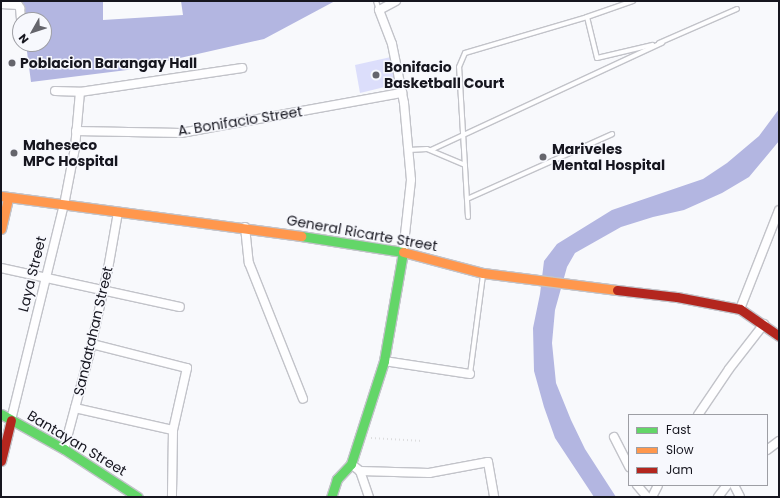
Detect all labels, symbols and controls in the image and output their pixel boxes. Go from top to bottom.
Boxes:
north arrow [12,12,52,52]
text: N [15,31,32,47]
place label: Poblacion Barangay Hall [20,55,197,71]
marker: Poblacion Barangay Hall [7,58,17,68]
place label: Bonifacio Basketball Court [384,59,504,92]
marker: Bonifacio Basketball Court [371,70,381,80]
street label: A. Bonifacio Street [177,103,303,139]
place label: Maheseco MPC Hospital [23,137,118,170]
place label: Mariveles Mental Hospital [552,141,665,174]
marker: Maheseco MPC Hospital [8,147,20,159]
marker: Mariveles Mental Hospital [537,151,549,163]
street label: General Ricarte Street [285,211,439,255]
street label: Laya Street [14,234,50,314]
street label: Sandatahan Street [70,265,116,397]
street label: Bantayan Street [24,407,130,479]
legend [628,414,768,486]
text: Fast [666,421,691,438]
text: Slow [666,441,694,458]
text: Jam [666,461,693,478]

